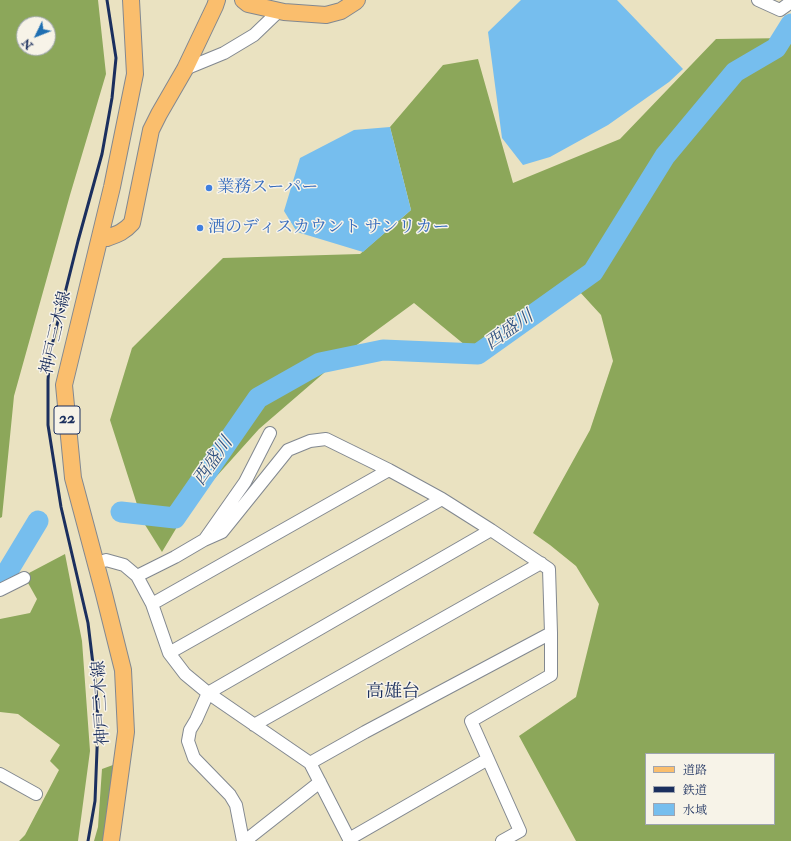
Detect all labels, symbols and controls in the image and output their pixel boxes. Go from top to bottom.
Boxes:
north arrow [16,16,56,56]
text: N [19,36,36,52]
place label: 業務スーパー [217,178,318,198]
marker: 業務スーパー [204,183,214,193]
place label: 酒のディスカウント サンリカー [208,218,450,238]
marker: 酒のディスカウント サンリカー [195,223,205,233]
street label: 神戸三木線 [38,289,76,377]
water label: 西盛川 [482,307,538,355]
road number: 22 [54,406,80,434]
water label: 西盛川 [190,434,238,490]
street label: 神戸三木線 [90,660,114,746]
district label: 高雄台 [366,682,420,704]
legend [645,753,775,825]
text: 道路 [683,763,707,778]
text: 鉄道 [683,783,707,798]
text: 水域 [683,803,707,818]

